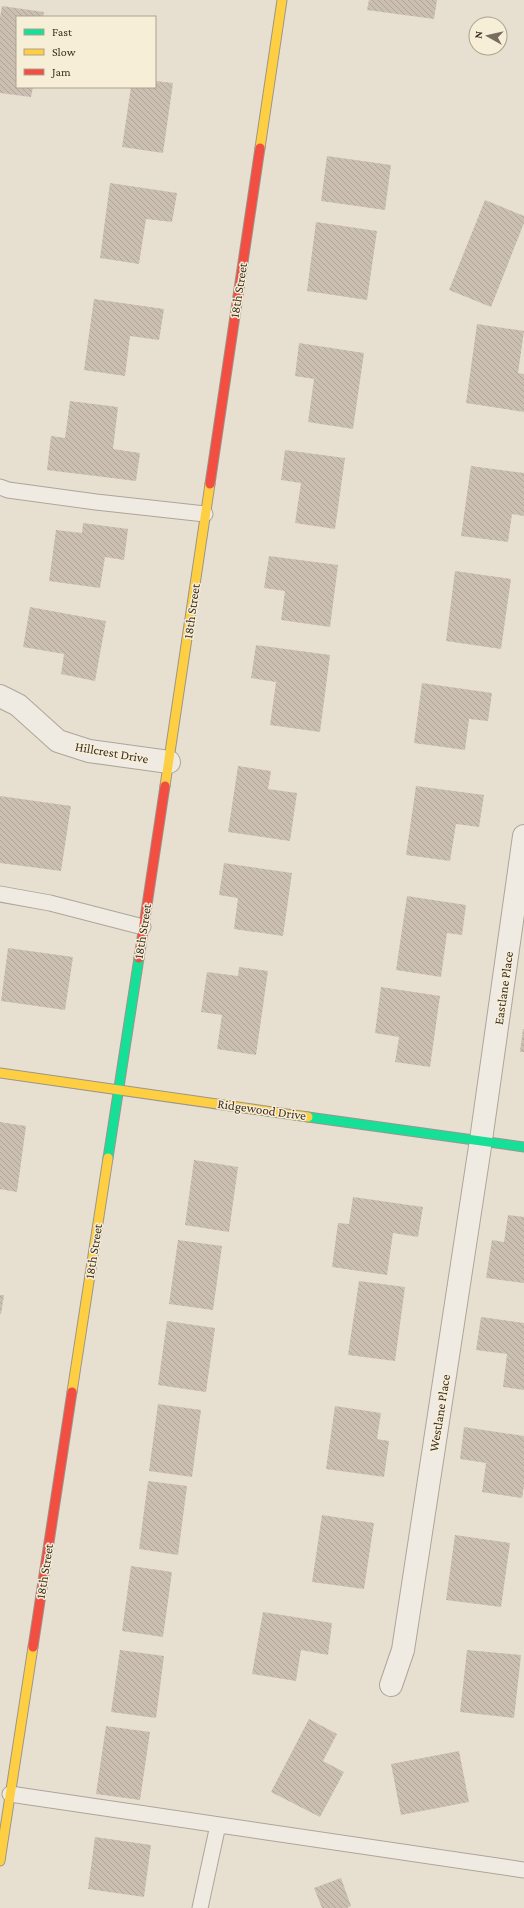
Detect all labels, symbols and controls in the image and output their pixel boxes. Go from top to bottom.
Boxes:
legend [16,16,156,88]
north arrow [468,16,508,56]
text: Fast [52,25,73,39]
text: N [472,30,485,39]
text: Slow [52,45,76,59]
text: Jam [51,65,71,79]
street label: 18th Street [227,261,250,319]
street label: 18th Street [180,582,203,640]
street label: Hillcrest Drive [74,739,150,766]
street label: 18th Street [131,902,154,960]
street label: Eastlane Place [491,950,516,1026]
street label: Ridgewood Drive [217,1096,307,1123]
street label: 18th Street [82,1222,105,1280]
street label: Westlane Place [426,1373,453,1453]
street label: 18th Street [33,1542,56,1600]

